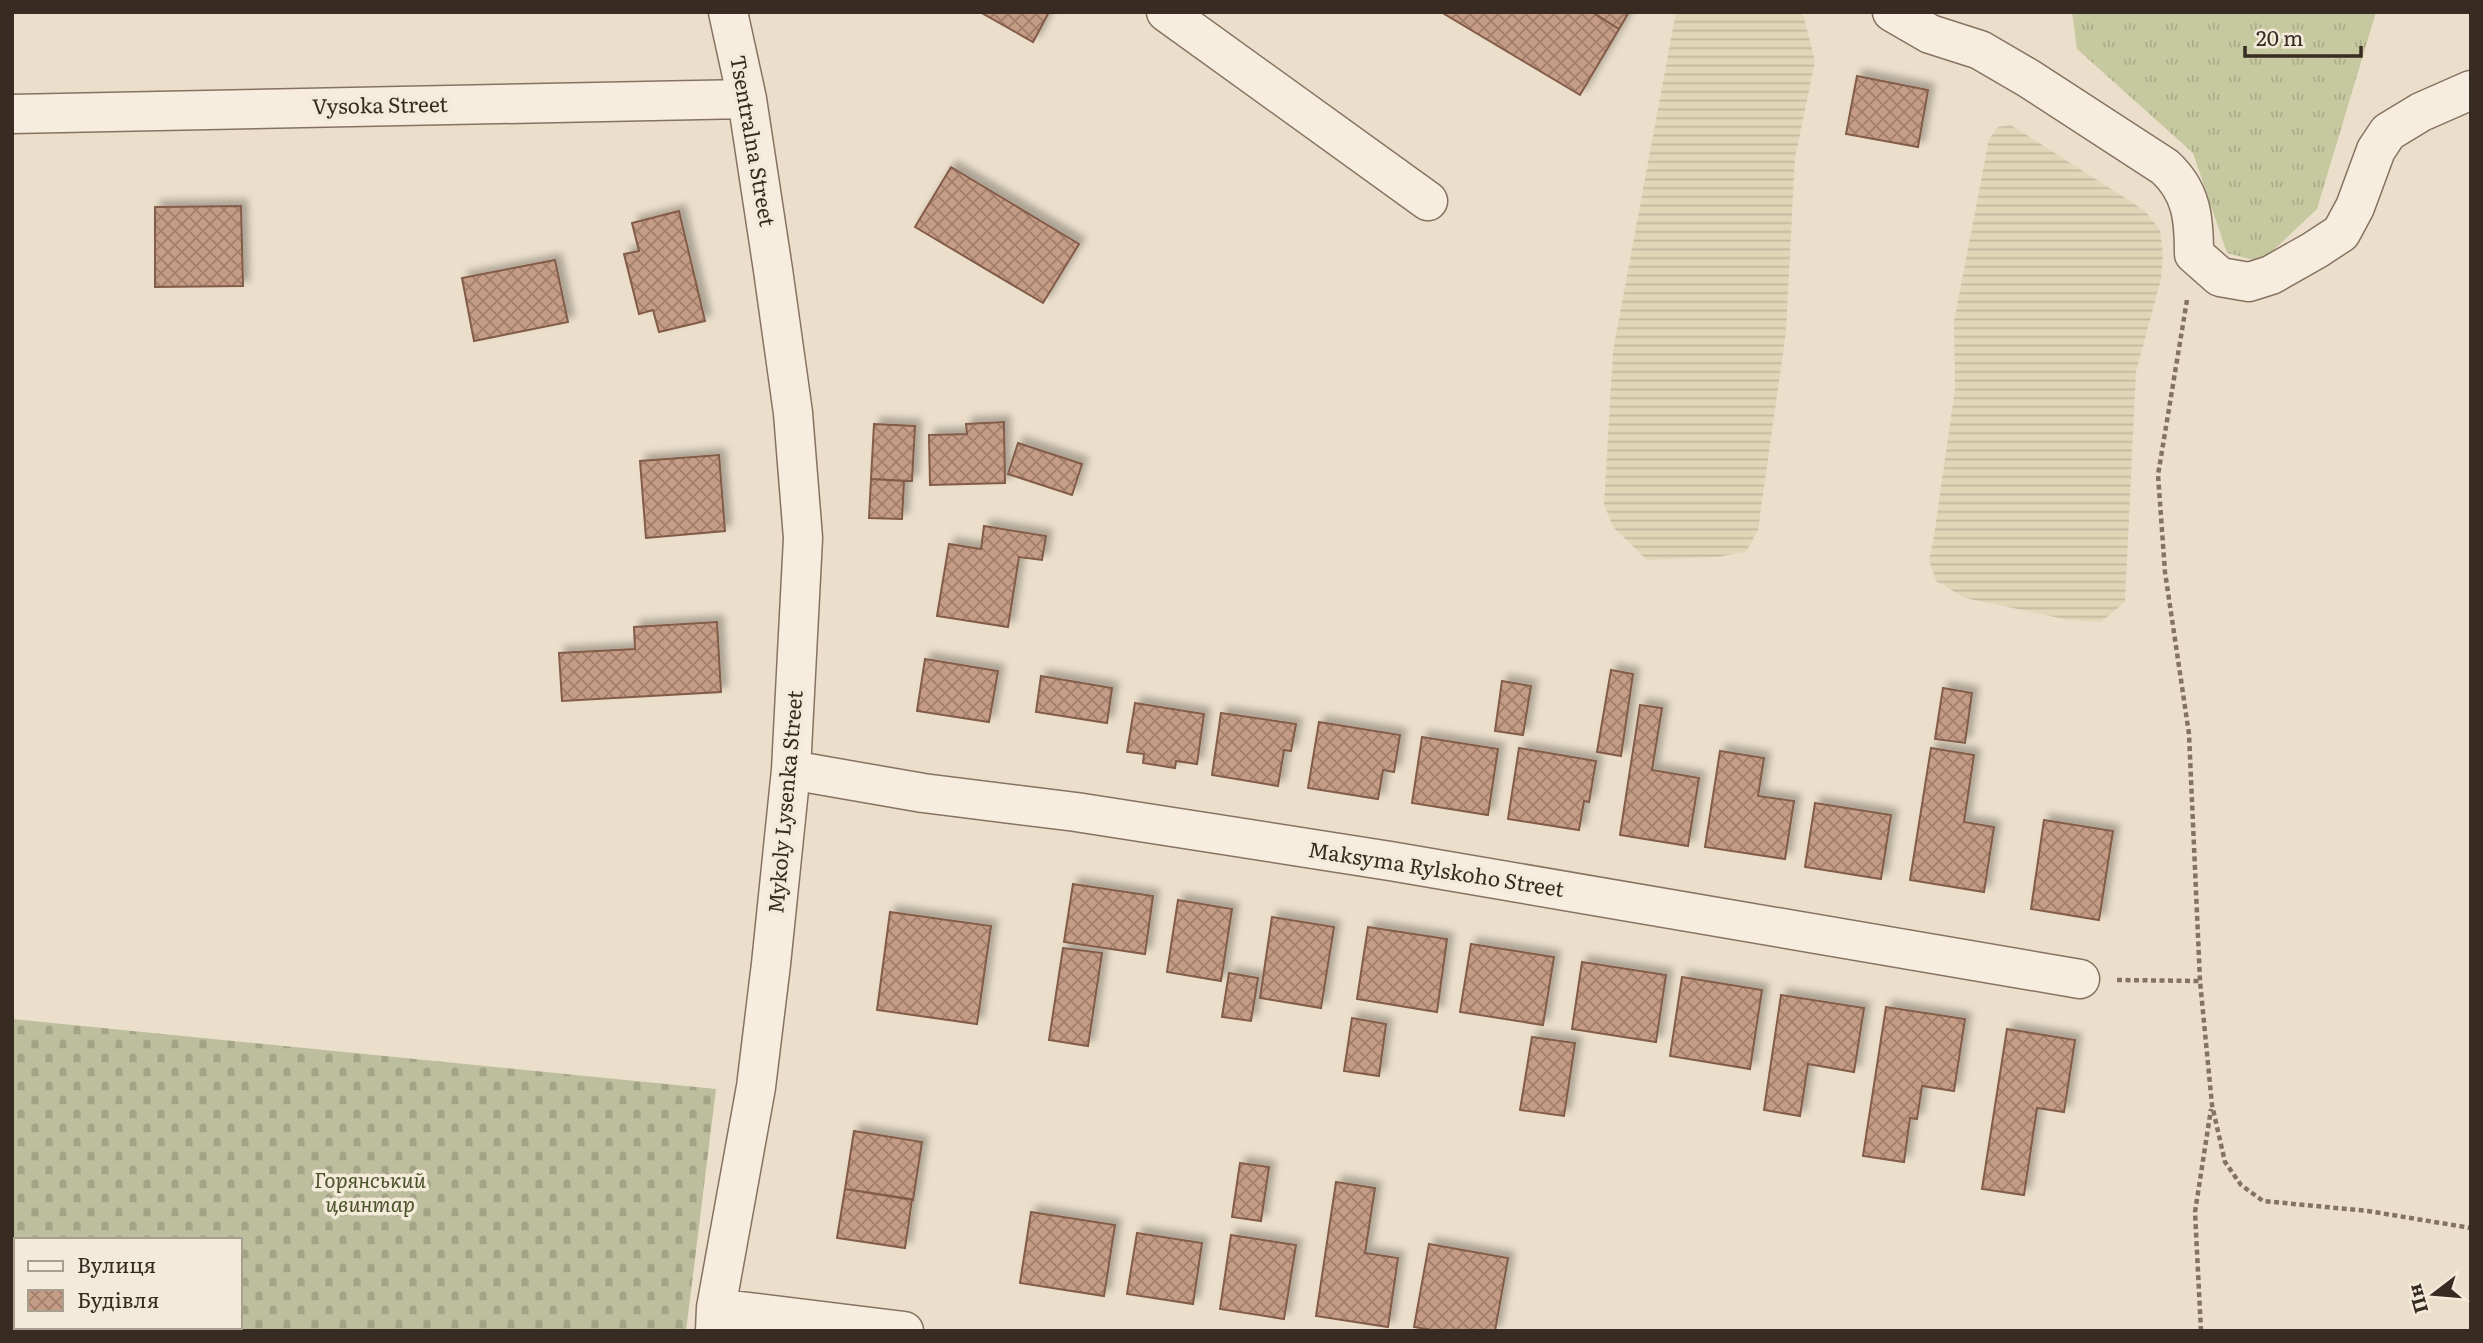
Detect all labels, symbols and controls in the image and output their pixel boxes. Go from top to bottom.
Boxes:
scale bar [2245,14,2360,58]
text: 20 m [2256,21,2303,52]
street label: Tsentralna Street [724,52,785,229]
street label: Vysoka Street [312,87,449,120]
street label: Mykoly Lysenka Street [758,688,809,915]
street label: Maksyma Rylskoho Street [1306,832,1567,903]
park label: Горянський цвинтар [314,1163,427,1218]
legend [14,1238,242,1329]
text: Вулиця [77,1248,156,1279]
north arrow [2399,1259,2469,1329]
text: Пн [2399,1281,2434,1317]
text: Будівля [77,1283,159,1314]

